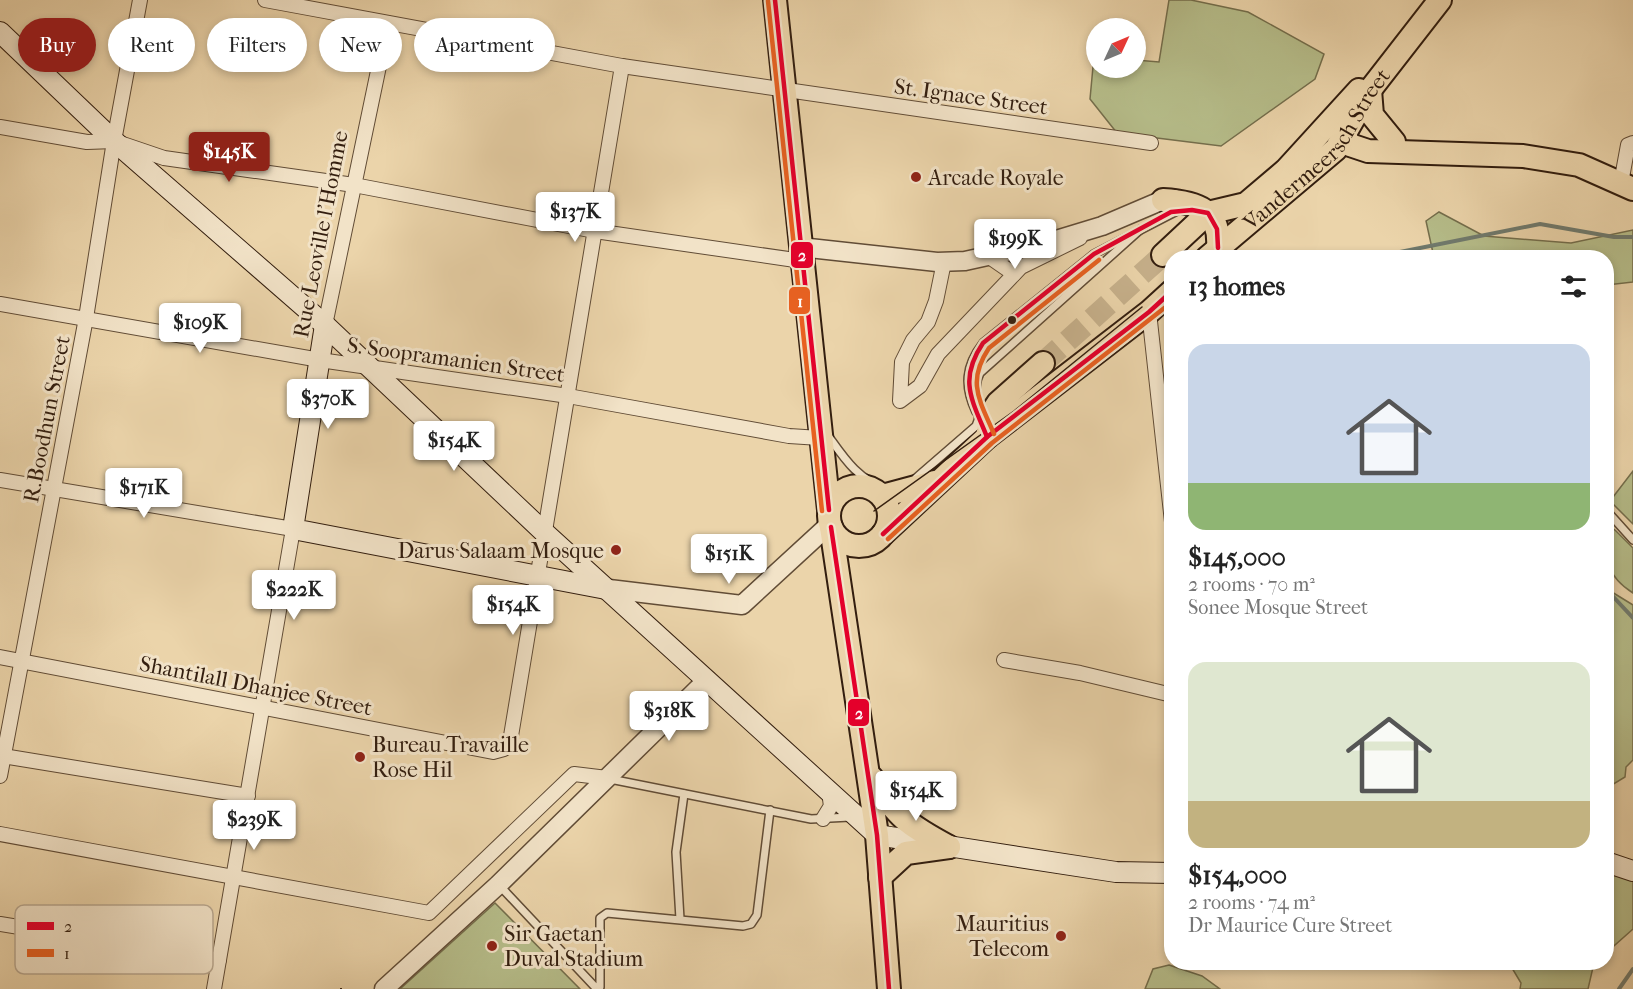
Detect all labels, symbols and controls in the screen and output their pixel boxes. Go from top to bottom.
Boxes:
chip: Buy [18,18,96,72]
chip: Rent [108,18,195,72]
chip: Filters [207,18,307,72]
chip: New [319,18,402,72]
chip: Apartment [414,18,555,72]
north arrow [1086,18,1146,78]
map controls [1086,18,1146,78]
street label: Vandermeersch Street [1237,63,1396,237]
street label: St. Ignace Street [892,73,1049,121]
street label: Rue Leoville l'Homme [288,129,354,340]
pin: $145K [187,132,271,183]
text: $145K [203,140,255,163]
place label: Arcade Royale [927,165,1064,191]
marker: Arcade Royale [909,170,923,184]
pin: $137K [533,192,617,243]
text: $137K [550,200,600,223]
pin: $199K [973,219,1057,270]
text: $199K [988,227,1042,250]
line badge: 2 [790,241,814,269]
text: 2 [798,246,806,265]
icon: filters [1557,270,1590,303]
text: 13 homes [1188,271,1285,302]
line badge: 1 [788,286,811,315]
text: 1 [797,292,803,311]
pin: $109K [158,303,242,354]
text: $109K [173,311,227,334]
unlabelled marker [1006,314,1018,326]
street label: S. Soopramanien Street [345,332,566,388]
street label: R.Boodhun Street [18,333,76,505]
pin: $370K [286,379,370,430]
icon: home [1335,383,1443,491]
text: $370K [301,387,355,410]
pin: $154K [412,421,496,472]
text: $154K [427,429,481,452]
pin: $171K [102,468,186,519]
text: $171K [119,476,169,499]
pin: $151K [687,534,771,585]
place label: Darus Salaam Mosque [398,538,604,564]
text: $151K [705,542,753,565]
text: $145,000 [1188,542,1286,573]
marker: Darus Salaam Mosque [609,543,623,557]
pin: $222K [252,570,336,621]
text: 2 rooms · 70 m² [1188,573,1315,596]
text: $222K [266,578,322,601]
pin: $154K [471,585,555,636]
text: $154K [486,593,540,616]
text: Sonee Mosque Street [1188,596,1368,619]
street label: Shantilall Dhanjee Street [137,651,374,721]
pin: $318K [627,691,711,742]
line badge: 2 [847,698,870,727]
text: $318K [644,699,694,722]
icon: home [1335,701,1443,809]
text: 2 [855,704,863,723]
place label: Bureau Travaille Rose Hil [372,732,529,783]
marker: Bureau Travaille Rose Hil [353,750,367,764]
pin: $154K [874,771,958,822]
text: $154K [889,779,943,802]
pin: $239K [212,800,296,851]
text: $239K [227,808,281,831]
text: $154,000 [1188,860,1287,891]
text: 2 rooms · 74 m² [1188,891,1315,914]
legend [15,905,213,974]
place label: Mauritius Telecom [956,911,1050,962]
text: Dr Maurice Cure Street [1188,914,1392,937]
text: 2 [64,917,72,936]
place label: Sir Gaetan Duval Stadium [504,921,644,972]
marker: Mauritius Telecom [1054,929,1068,943]
marker: Sir Gaetan Duval Stadium [485,939,499,953]
text: 1 [64,944,70,963]

